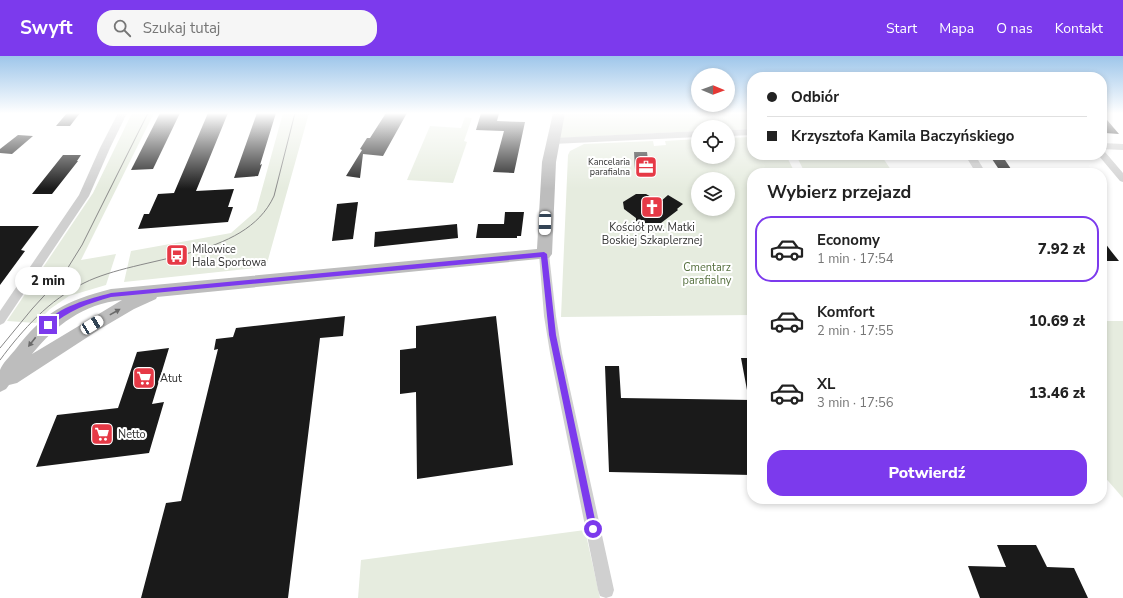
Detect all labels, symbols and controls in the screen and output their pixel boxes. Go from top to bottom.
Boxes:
search box [97,10,377,46]
text: Swyft [20,15,73,41]
icon: search [111,17,133,39]
text: Szukaj tutaj [143,18,220,38]
text: Start [886,19,917,38]
text: Mapa [939,19,974,38]
text: O nas [996,19,1033,38]
text: Kontakt [1055,19,1103,38]
north arrow [691,68,735,112]
map controls [691,68,735,216]
text: Odbiór [791,87,839,107]
button: locate [691,120,735,164]
text: Krzysztofa Kamila Baczyńskiego [791,126,1014,146]
office icon: Kancelaria parafialna [633,154,659,180]
place label: Kancelaria parafialna [588,156,630,178]
button: layers [691,172,735,216]
text: Wybierz przejazd [767,180,911,204]
church icon: Kościół pw. Matki Boskiej Szkaplerznej [639,194,665,220]
car [539,211,551,235]
place label: Kościół pw. Matki Boskiej Szkaplerznej [602,220,702,248]
text: Economy [817,230,880,250]
icon: car [769,231,805,267]
text: 7.92 zł [1038,239,1085,259]
bus stop icon: Milowice Hala Sportowa [164,242,190,268]
place label: Milowice Hala Sportowa [192,242,267,270]
text: 1 min · 17:54 [817,250,893,268]
park label: Cmentarz parafialny [682,260,732,288]
callout: 2 min [15,267,81,295]
text: 2 min [31,272,65,290]
text: Komfort [817,302,875,322]
icon: car [769,303,805,339]
one-way arrow [109,309,121,315]
text: 10.69 zł [1029,311,1085,331]
car [79,314,105,336]
route end [39,316,57,334]
text: 2 min · 17:55 [817,322,893,340]
one-way arrow [27,336,36,347]
supermarket icon: Atut [131,365,157,391]
place label: Atut [160,371,182,386]
text: XL [817,374,836,394]
icon: car [769,375,805,411]
text: 13.46 zł [1029,383,1085,403]
text: 3 min · 17:56 [817,394,893,412]
supermarket icon: Netto [89,421,115,447]
place label: Netto [118,427,146,442]
button: Potwierdź [767,450,1087,496]
route start [584,520,602,538]

